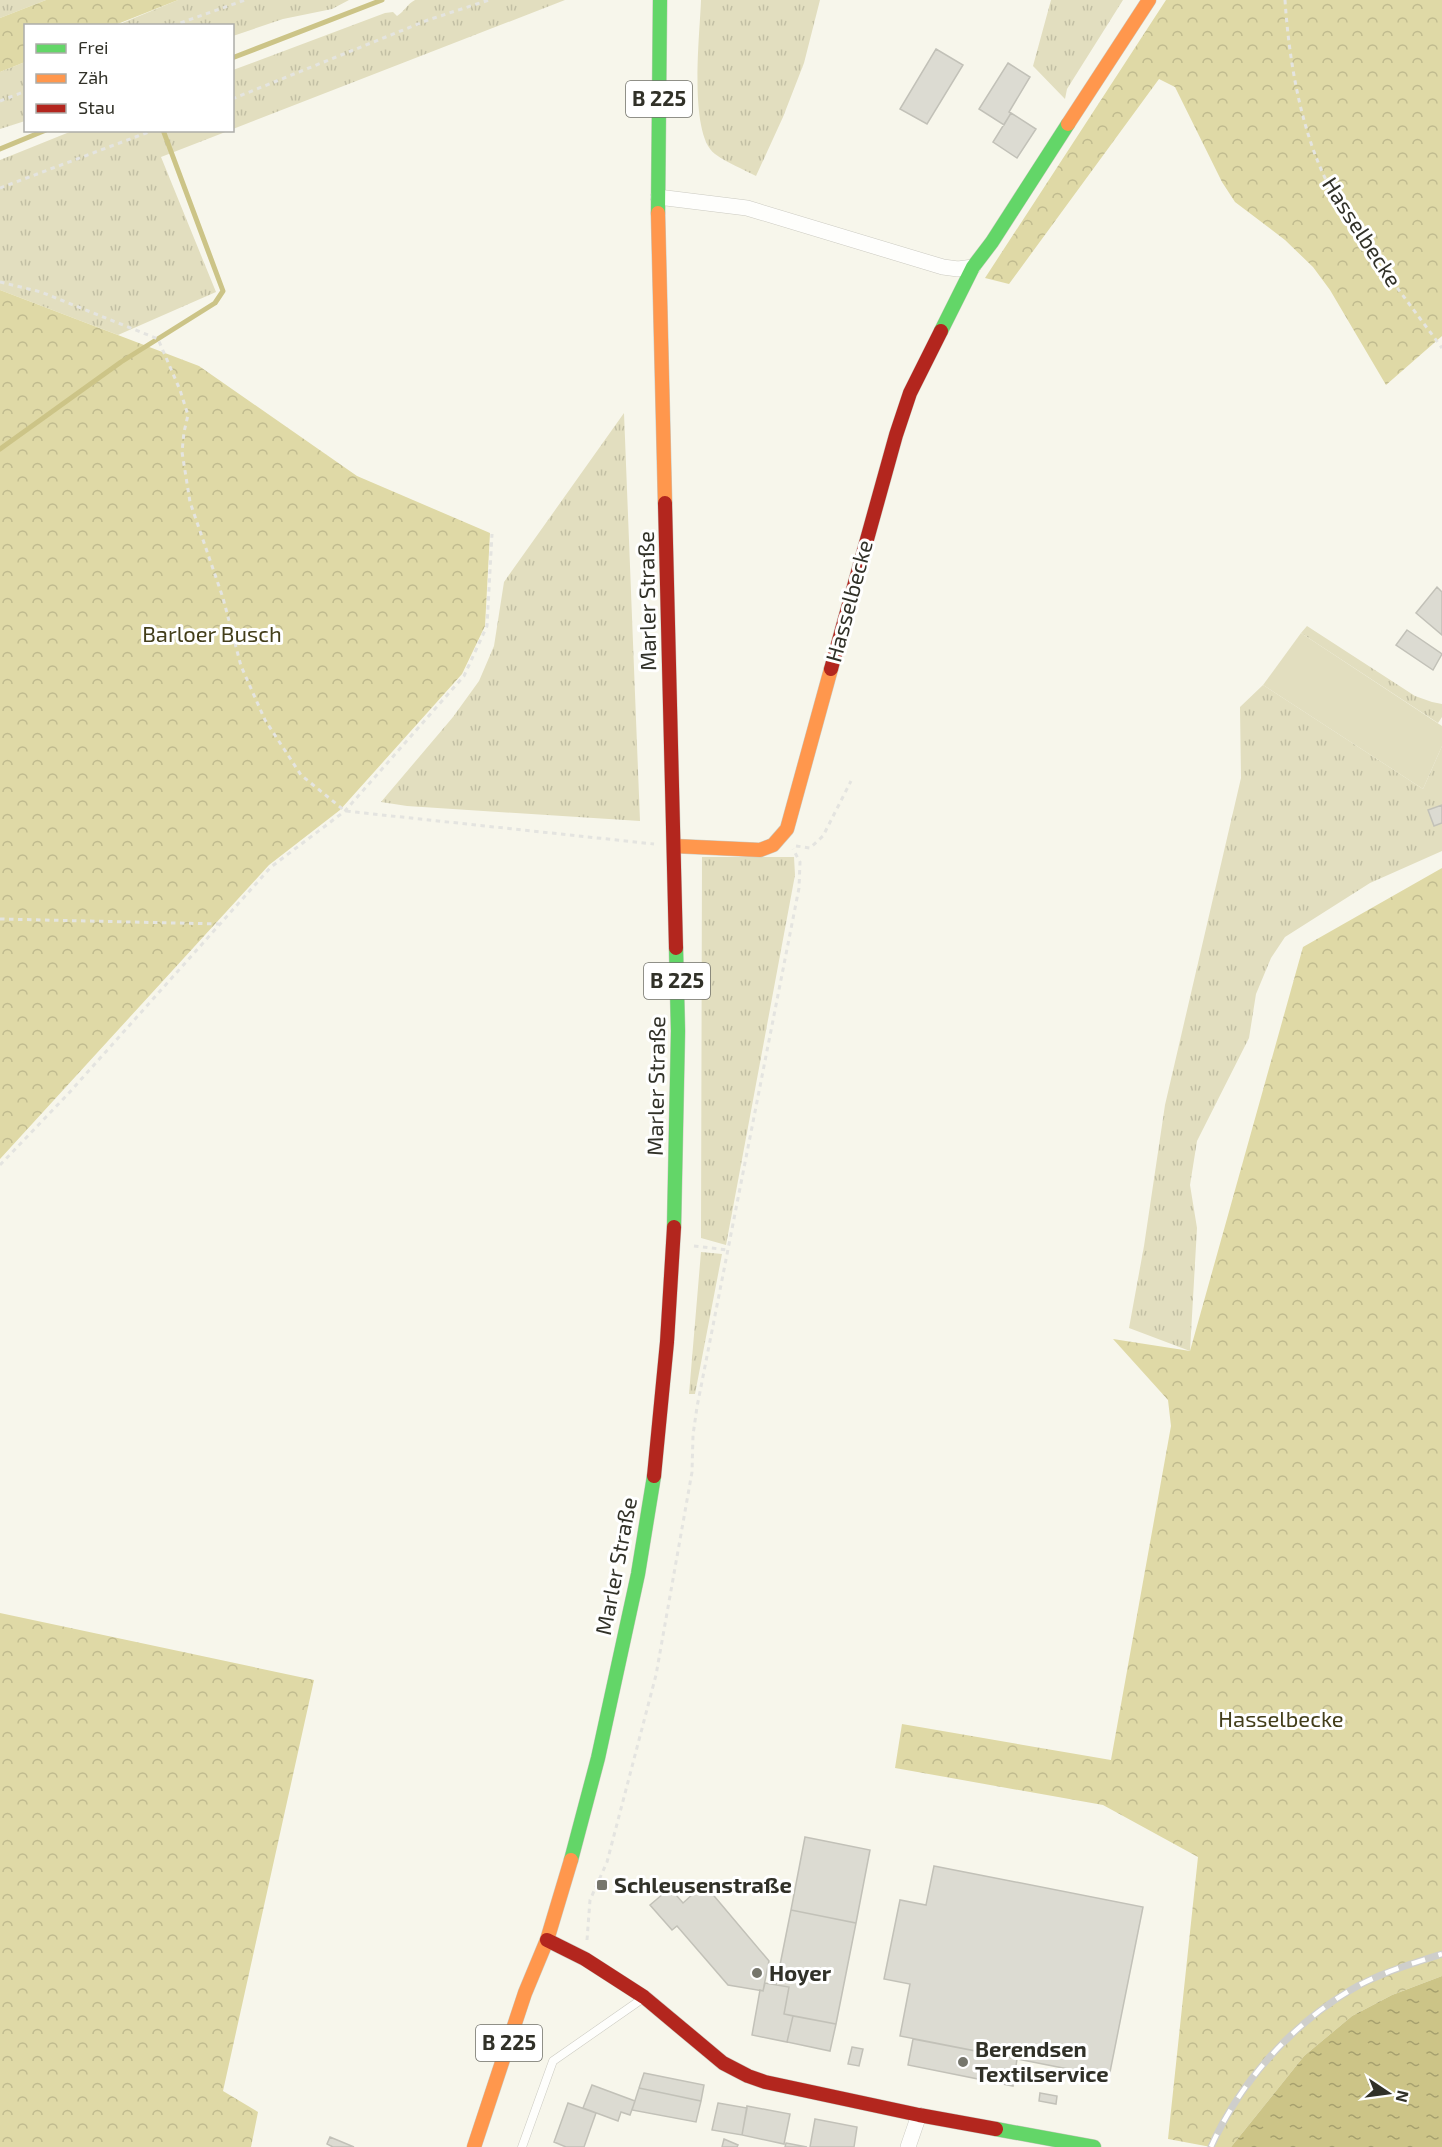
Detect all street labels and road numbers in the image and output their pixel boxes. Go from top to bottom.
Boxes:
road number: B 225 [626,81,692,117]
street label: Hasselbecke [1318,172,1408,291]
street label: Marler Straße [632,531,660,671]
street label: Hasselbecke [819,537,877,665]
road number: B 225 [644,963,710,999]
street label: Marler Straße [641,1016,669,1156]
street label: Marler Straße [589,1495,641,1637]
road number: B 225 [476,2025,542,2061]

